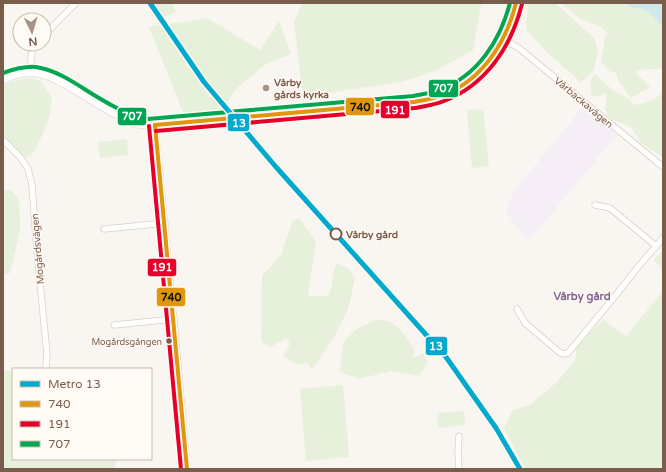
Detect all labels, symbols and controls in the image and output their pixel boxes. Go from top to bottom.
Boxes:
north arrow [12,12,52,52]
text: N [28,35,38,48]
street label: Vårbackavägen [552,75,615,131]
place label: Vårby gårds kyrka [274,77,329,101]
line badge: 707 [428,79,459,98]
text: 707 [433,82,453,95]
marker: Vårby gårds kyrka [261,83,271,93]
line badge: 740 [345,97,375,116]
line badge: 191 [380,100,410,119]
text: 740 [350,101,370,114]
text: 191 [385,104,405,117]
line badge: 707 [117,107,147,126]
text: 707 [122,110,142,123]
line badge: 13 [227,113,250,132]
text: 13 [232,117,246,130]
street label: Mogårdsvägen [29,213,47,285]
marker: Vårby gård [329,227,343,241]
place label: Vårby gård [346,229,398,241]
line badge: 191 [147,258,177,277]
text: 191 [152,261,172,274]
line badge: 740 [156,287,186,307]
district label: Vårby gård [553,290,611,304]
text: 740 [161,291,181,304]
marker: Mogårdsgången [164,336,174,346]
line badge: 13 [425,336,448,356]
place label: Mogårdsgången [91,337,162,348]
text: 13 [429,340,443,353]
legend [12,368,152,460]
text: Metro 13 [48,377,101,391]
text: 740 [48,397,71,411]
text: 191 [48,417,71,431]
text: 707 [48,437,71,451]

